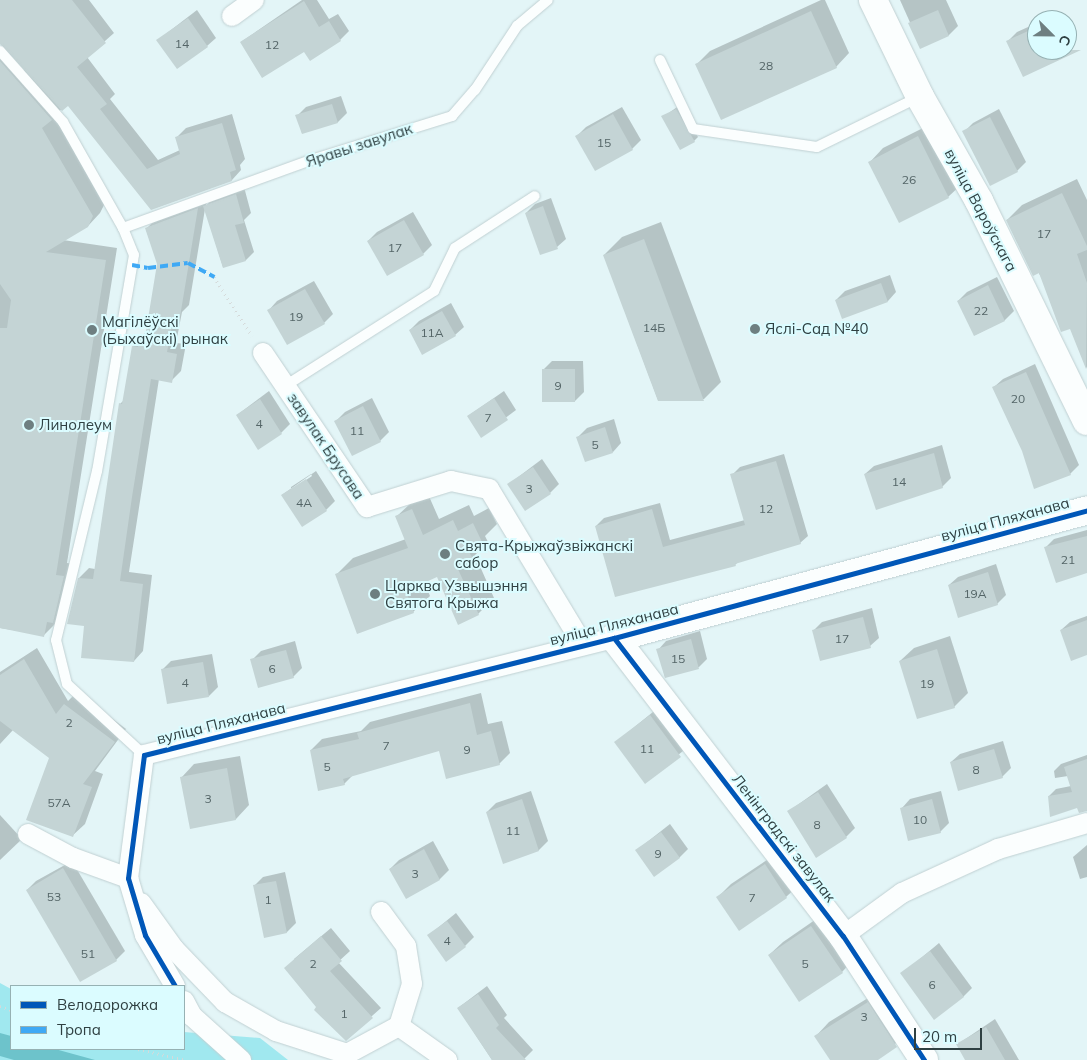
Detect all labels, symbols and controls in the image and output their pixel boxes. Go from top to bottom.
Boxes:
north arrow [1027,10,1077,60]
text: С [1055,33,1075,48]
house number: 14 [175,37,189,51]
house number: 12 [265,38,279,52]
house number: 28 [759,59,773,73]
street label: Яравы завулак [303,119,415,171]
house number: 15 [597,136,611,150]
street label: вуліца Вароўскага [941,145,1021,275]
house number: 26 [902,173,916,187]
house number: 17 [1037,227,1051,241]
house number: 17 [388,241,402,255]
house number: 22 [974,304,988,318]
house number: 19 [289,310,303,324]
place label: Магілёўскі (Быхаўскі) рынак [102,312,228,347]
place label: Яслі-Сад №40 [765,320,868,338]
house number: 14Б [643,321,665,335]
marker: Яслі-Сад №40 [749,323,761,335]
marker: Магілёўскі (Быхаўскі) рынак [86,324,98,336]
house number: 11А [420,326,444,340]
house number: 9 [554,379,562,393]
street label: завулак Брусава [284,389,368,503]
house number: 20 [1011,392,1025,406]
house number: 7 [484,411,492,425]
place label: Линолеум [39,416,112,434]
house number: 4 [255,417,263,431]
marker: Линолеум [23,419,35,431]
house number: 11 [350,424,364,438]
house number: 5 [591,438,599,452]
house number: 14 [892,475,906,489]
house number: 3 [525,482,533,496]
street label: вуліца Пляханава [939,493,1071,545]
house number: 4А [296,496,312,510]
house number: 12 [759,502,773,516]
place label: Свята-Крыжаўзвіжанскі сабор [455,536,633,571]
marker: Свята-Крыжаўзвіжанскі сабор [439,548,451,560]
house number: 21 [1061,553,1075,567]
place label: Царква Узвышэння Святога Крыжа [385,576,528,611]
house number: 19А [963,587,987,601]
marker: Царква Узвышэння Святога Крыжа [369,588,381,600]
street label: вуліца Пляханава [548,599,680,649]
house number: 17 [835,632,849,646]
house number: 15 [671,652,685,666]
house number: 6 [268,662,276,676]
house number: 4 [181,676,189,690]
house number: 19 [920,677,934,691]
street label: вуліца Пляханава [155,698,287,748]
house number: 2 [65,716,73,730]
house number: 7 [382,739,390,753]
house number: 11 [640,742,654,756]
house number: 9 [463,743,471,757]
house number: 5 [323,760,331,774]
house number: 8 [972,763,980,777]
street label: Ленінградскі завулак [728,770,840,906]
house number: 3 [204,792,212,806]
house number: 57А [47,796,71,810]
house number: 10 [913,813,927,827]
house number: 8 [813,818,821,832]
house number: 11 [506,824,520,838]
house number: 9 [654,847,662,861]
house number: 3 [411,867,419,881]
house number: 53 [47,890,61,904]
house number: 7 [748,891,756,905]
house number: 1 [264,893,272,907]
house number: 4 [443,934,451,948]
house number: 51 [81,947,95,961]
house number: 2 [309,957,317,971]
house number: 5 [801,957,809,971]
house number: 6 [928,978,936,992]
legend [10,985,185,1050]
text: Велодорожка [57,995,158,1014]
house number: 1 [340,1007,348,1021]
house number: 3 [860,1010,868,1024]
scale bar [917,1018,984,1050]
text: Тропа [57,1020,101,1039]
text: 20 m [922,1027,957,1046]

